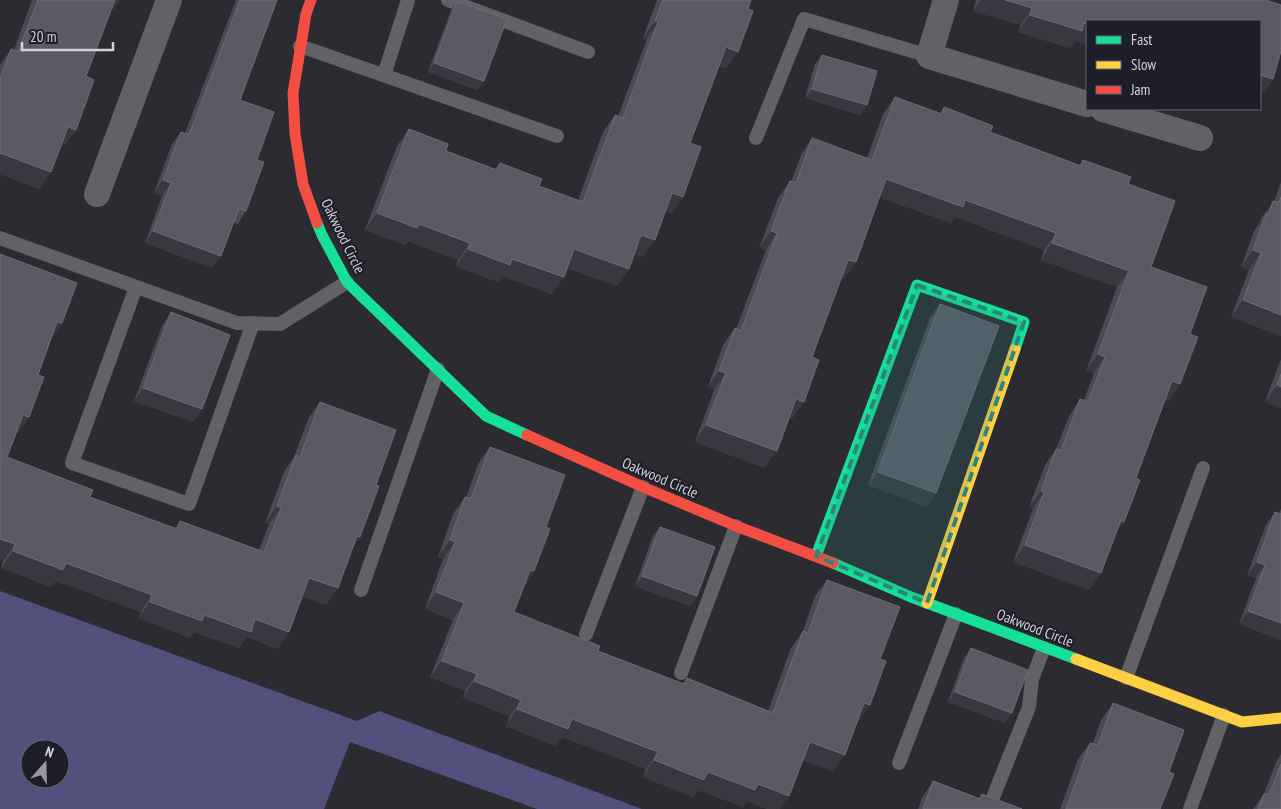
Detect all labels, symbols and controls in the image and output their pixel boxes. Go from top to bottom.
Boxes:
scale bar [22,20,114,52]
legend [1086,20,1261,110]
text: 20 m [30,27,56,46]
text: Fast [1131,30,1152,49]
text: Slow [1131,55,1156,74]
text: Jam [1130,80,1150,99]
street label: Oakwood Circle [317,195,370,276]
street label: Oakwood Circle [619,453,701,502]
street label: Oakwood Circle [994,604,1076,651]
north arrow [20,739,70,789]
text: N [43,742,56,762]

